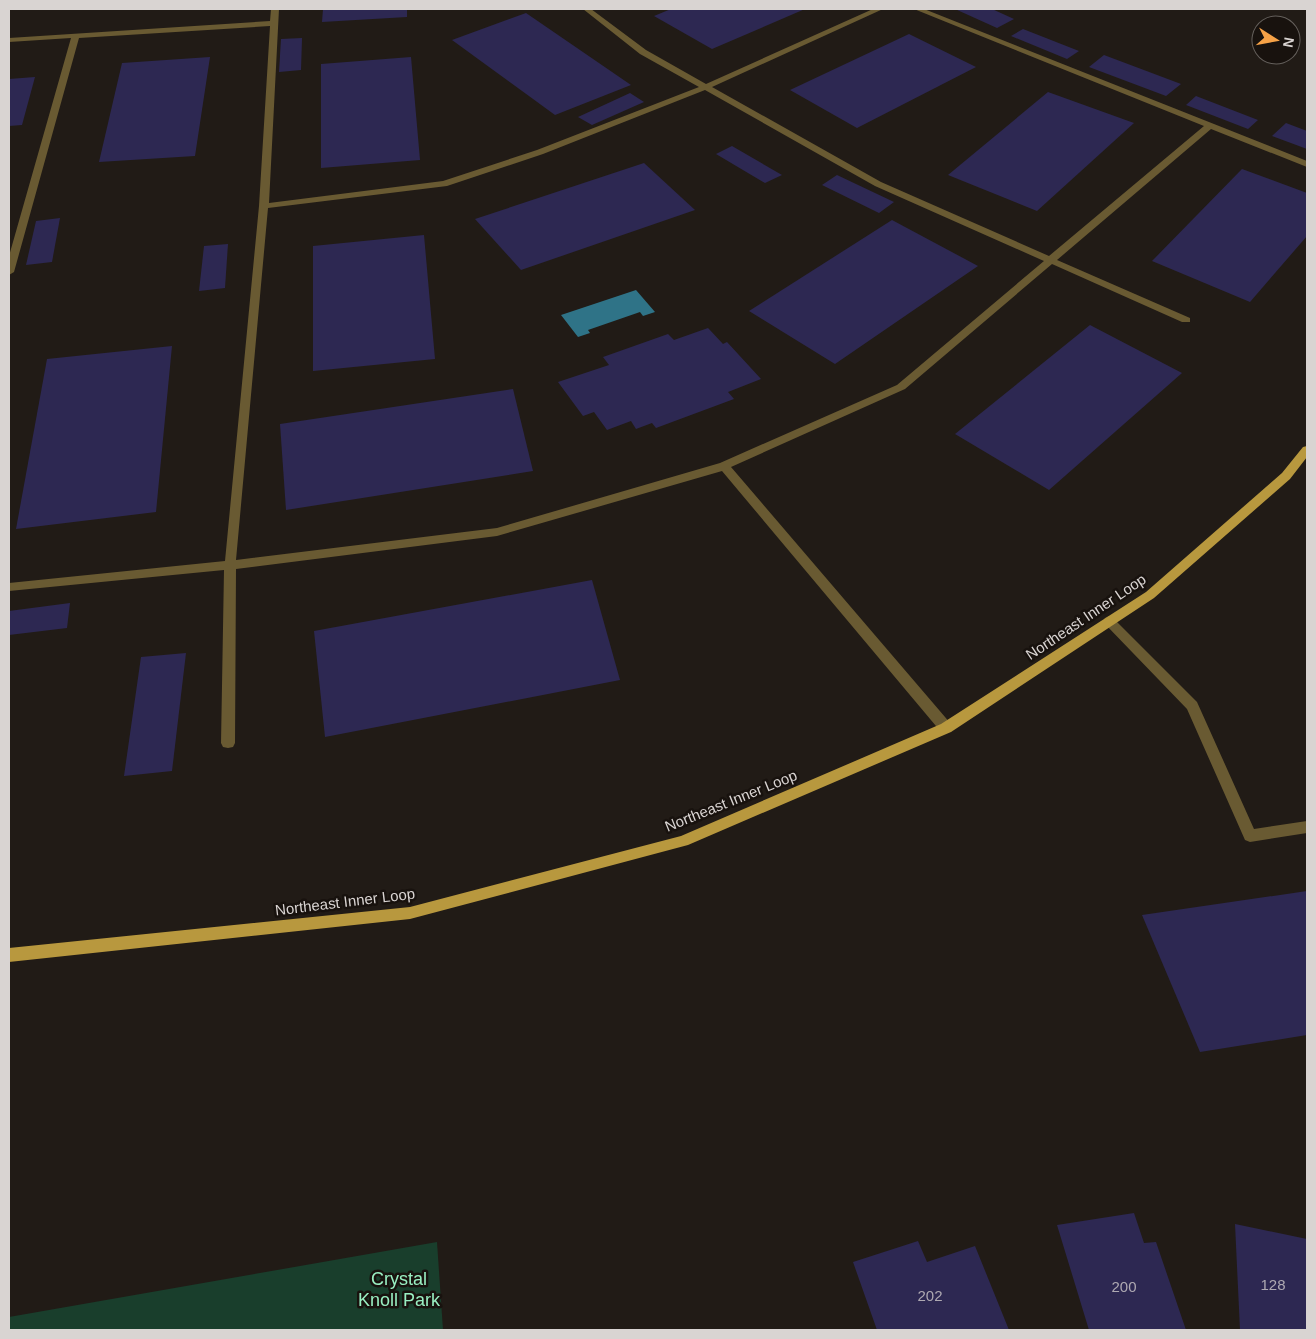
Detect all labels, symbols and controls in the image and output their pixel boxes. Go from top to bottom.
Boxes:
north arrow [1251,15,1301,65]
text: N [1280,36,1298,49]
street label: Northeast Inner Loop [1023,570,1149,663]
street label: Northeast Inner Loop [662,766,799,835]
street label: Northeast Inner Loop [274,884,416,919]
park label: Crystal Knoll Park [358,1269,441,1310]
house number: 128 [1260,1276,1286,1293]
house number: 200 [1111,1278,1137,1295]
house number: 202 [917,1287,943,1304]

